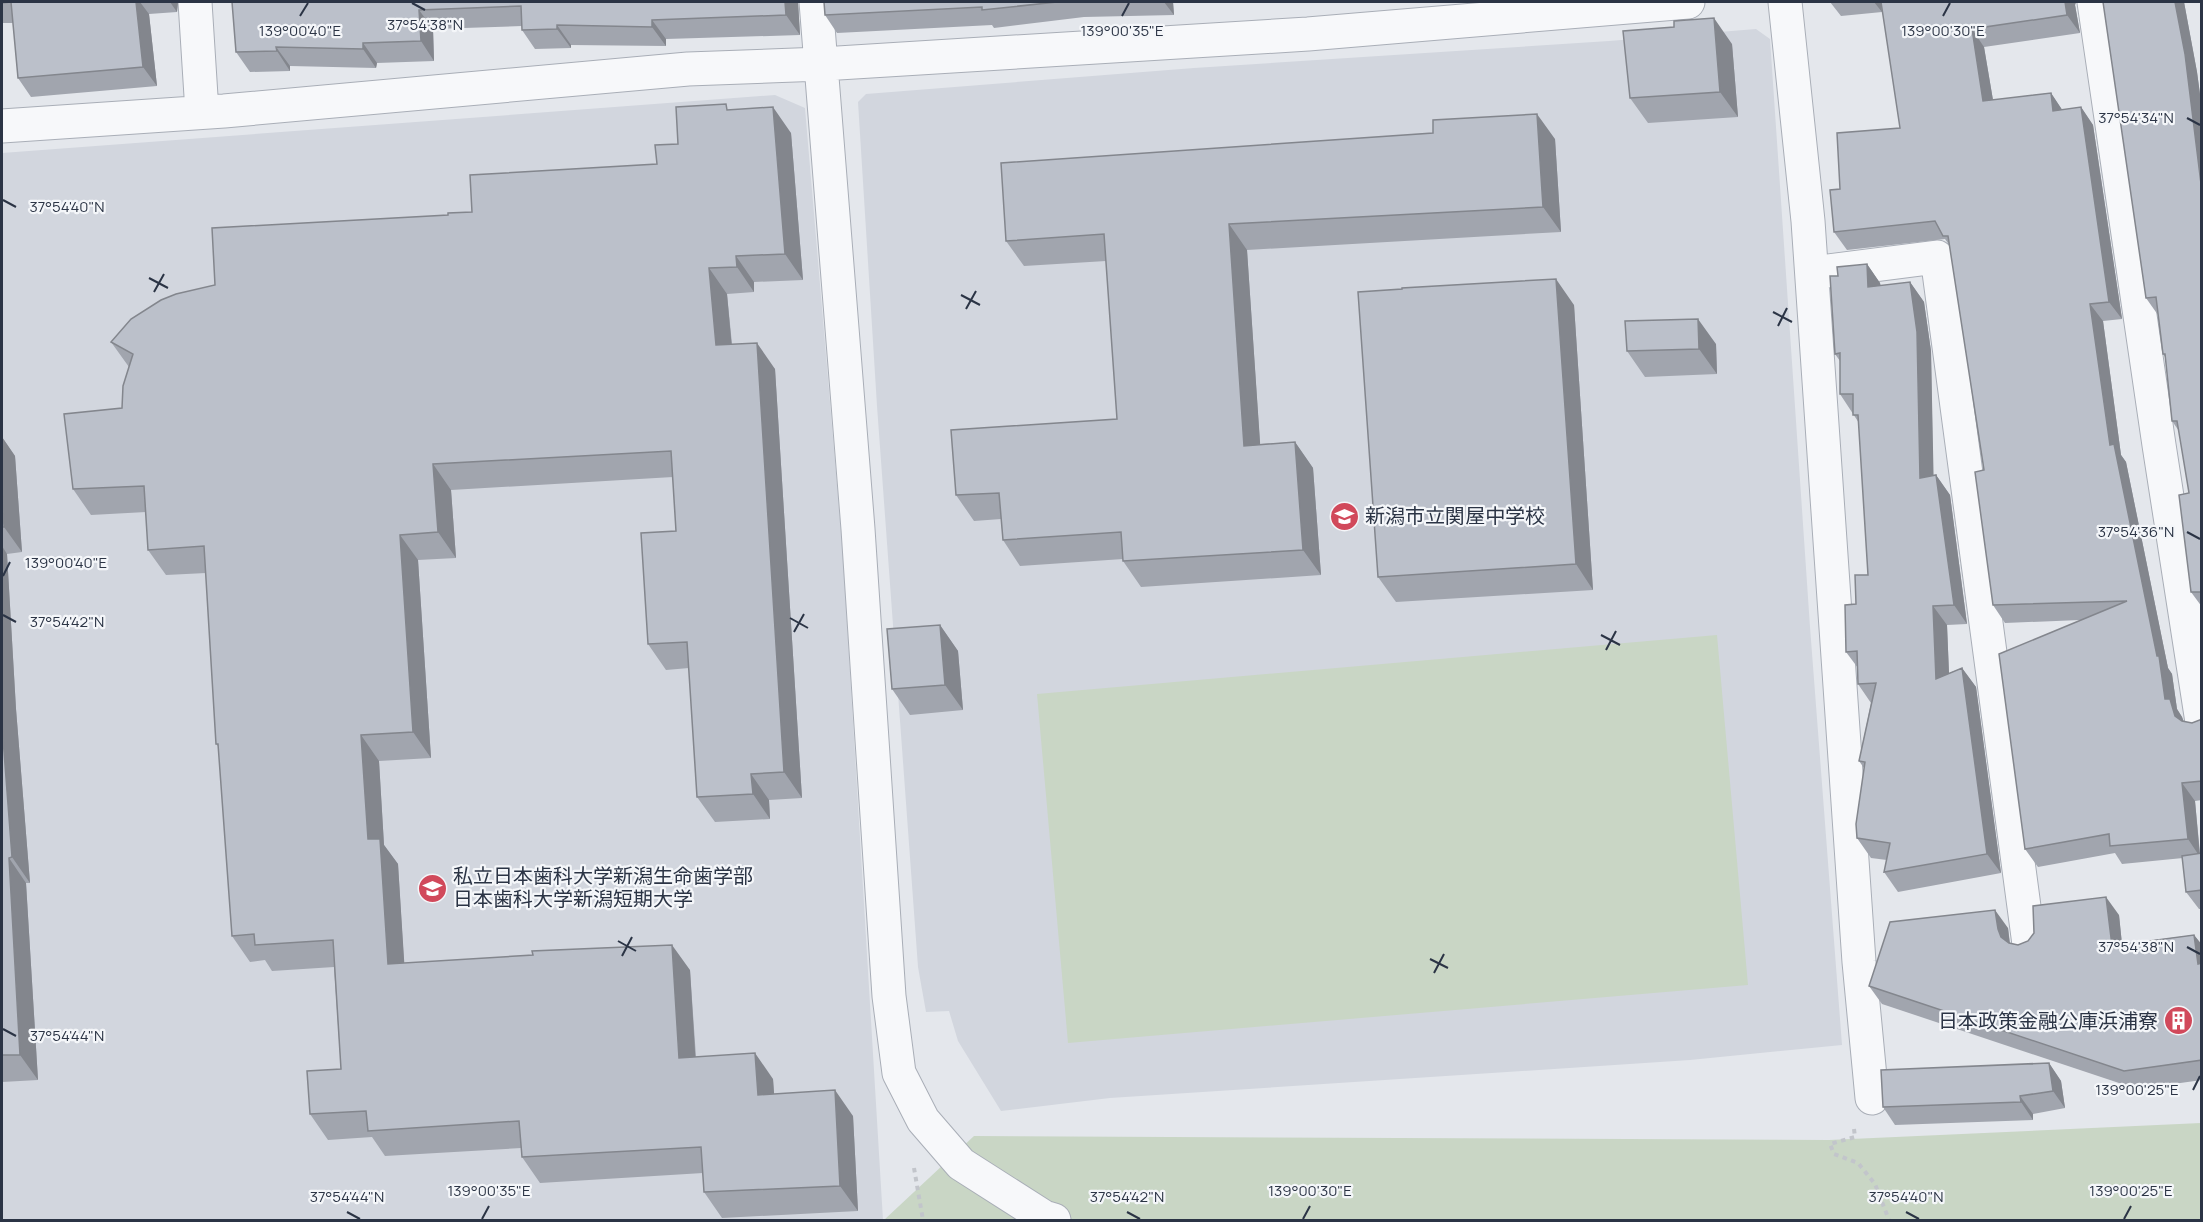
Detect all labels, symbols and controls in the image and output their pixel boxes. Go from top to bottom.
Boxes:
text: 37°54'38"N [387,14,463,35]
text: 139°00'40"E [259,20,341,41]
text: 139°00'35"E [1080,20,1164,41]
text: 139°00'30"E [1901,20,1985,41]
text: 37°54'34"N [2098,107,2174,128]
text: 37°54'40"N [29,196,105,217]
school or university icon: 新潟市立関屋中学校 [1328,500,1360,532]
place label: 新潟市立関屋中学校 [1365,502,1545,529]
text: 37°54'36"N [2098,521,2174,542]
text: 139°00'40"E [25,552,107,573]
text: 37°54'42"N [30,611,104,632]
place label: 私立日本歯科大学新潟生命歯学部 日本歯科大学新潟短期大学 [453,862,753,912]
school or university icon: 私立日本歯科大学新潟生命歯学部 日本歯科大学新潟短期大学 [416,872,448,904]
text: 37°54'38"N [2098,936,2174,957]
building icon: 日本政策金融公庫浜浦寮 [2163,1005,2195,1037]
place label: 日本政策金融公庫浜浦寮 [1938,1007,2158,1034]
text: 37°54'44"N [30,1025,104,1046]
text: 139°00'25"E [2095,1079,2179,1100]
text: 139°00'35"E [447,1180,531,1201]
text: 139°00'30"E [1268,1180,1352,1201]
text: 139°00'25"E [2089,1180,2173,1201]
text: 37°54'44"N [310,1186,384,1207]
text: 37°54'42"N [1090,1186,1164,1207]
text: 37°54'40"N [1868,1186,1944,1207]

